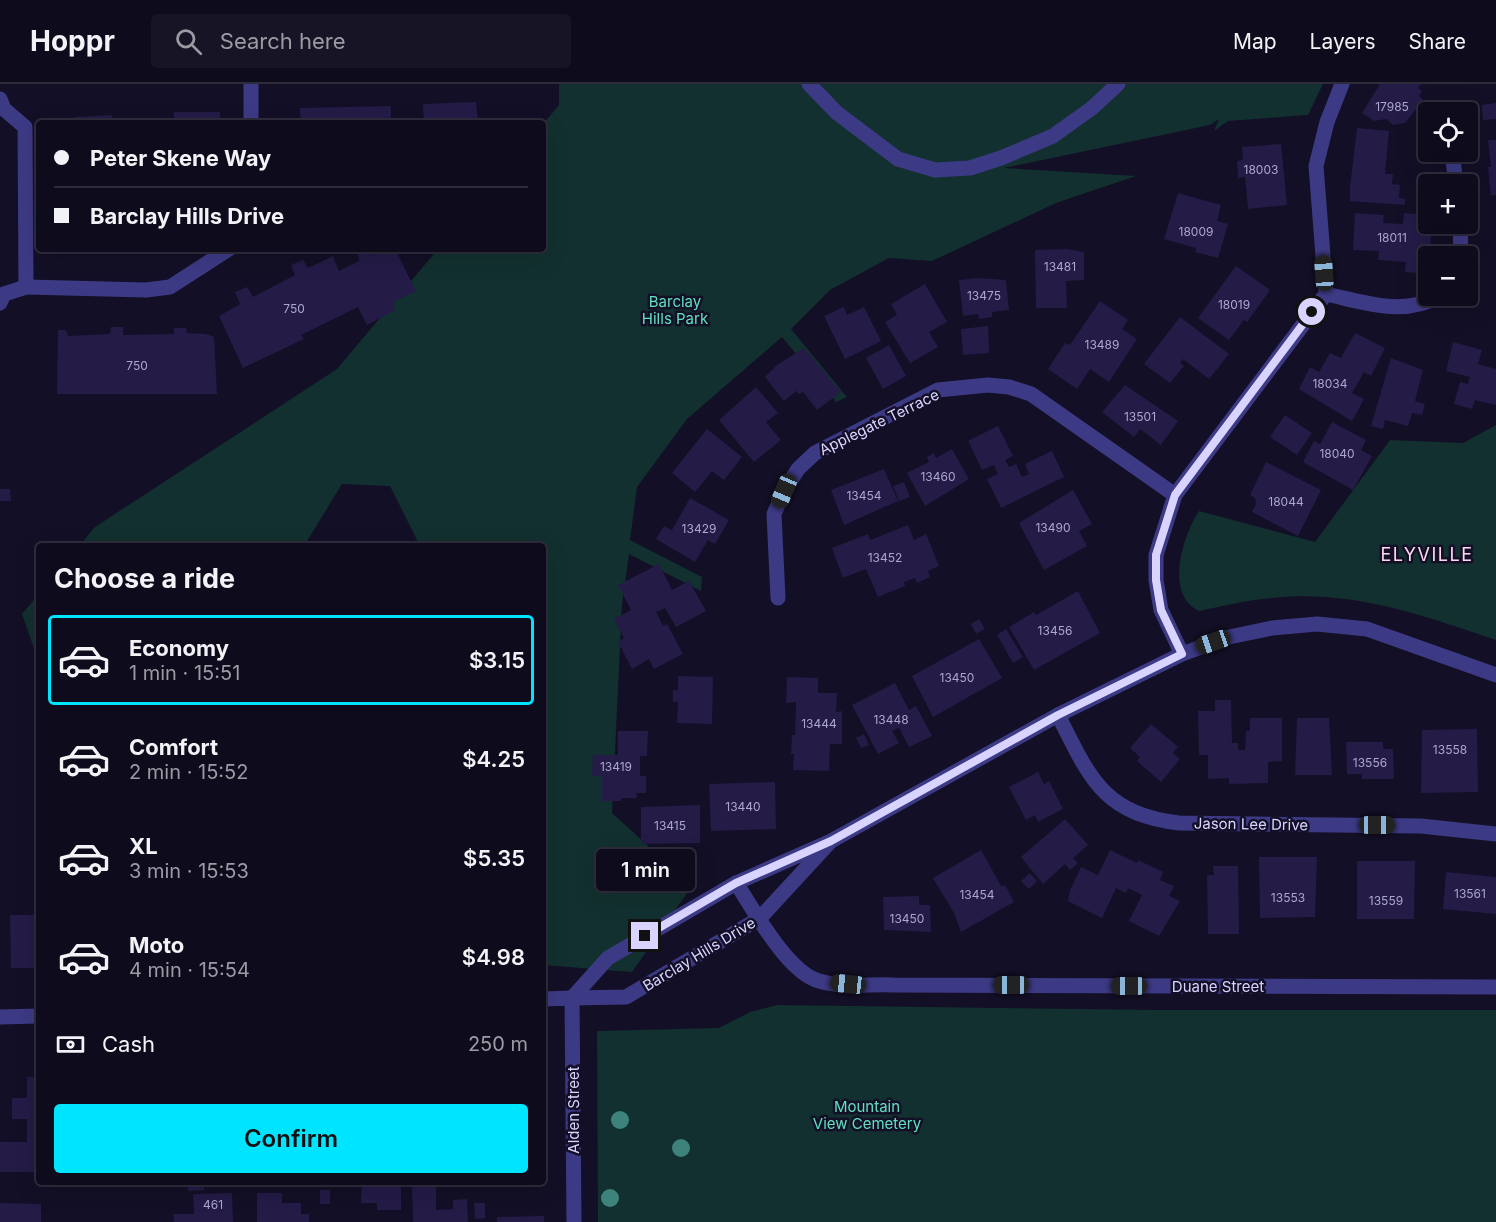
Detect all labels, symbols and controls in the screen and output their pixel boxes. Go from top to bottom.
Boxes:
search box [151,14,571,68]
text: Hoppr [30,24,115,58]
icon: search [172,25,205,58]
text: Search here [220,28,346,54]
text: Map [1233,29,1277,54]
text: Layers [1310,29,1376,54]
text: Share [1409,29,1466,54]
house number: 17985 [1375,99,1409,114]
map controls [1418,102,1478,306]
button: locate [1418,102,1478,162]
text: Peter Skene Way [90,145,271,171]
house number: 18003 [1244,162,1278,177]
button: + [1418,174,1478,234]
text: Barclay Hills Drive [90,203,284,229]
house number: 18009 [1179,224,1213,239]
house number: 18011 [1377,230,1407,245]
button: − [1418,246,1478,306]
car [1314,254,1334,292]
house number: 13481 [1044,259,1076,274]
house number: 13475 [967,288,1001,303]
park label: Barclay Hills Park [642,292,709,328]
house number: 18019 [1218,297,1250,312]
route start [1298,298,1325,325]
house number: 750 [283,301,305,316]
house number: 13489 [1085,337,1119,352]
house number: 750 [126,358,148,373]
house number: 18034 [1312,376,1348,391]
street label: Applegate Terrace [816,385,942,459]
house number: 13501 [1124,409,1156,424]
house number: 18040 [1319,446,1355,461]
house number: 13460 [920,469,956,484]
car [769,471,799,511]
house number: 13454 [846,488,882,503]
house number: 18044 [1268,494,1304,509]
house number: 13490 [1035,520,1071,535]
house number: 13429 [682,521,716,536]
district label: ELYVILLE [1380,544,1474,565]
house number: 13452 [868,550,902,565]
text: Choose a ride [54,562,235,595]
house number: 13456 [1038,623,1072,638]
car [1193,628,1233,656]
icon: car [57,633,111,687]
text: Economy [129,635,229,661]
text: $3.15 [469,647,525,673]
text: 1 min · 15:51 [129,661,240,685]
house number: 13450 [940,670,974,685]
house number: 13448 [873,712,909,727]
house number: 13444 [801,716,837,731]
icon: car [57,732,111,786]
text: Comfort [129,734,218,760]
house number: 13558 [1433,742,1467,757]
text: $4.25 [462,746,525,772]
house number: 13556 [1353,755,1387,770]
house number: 13419 [600,759,632,774]
text: 2 min · 15:52 [129,760,248,784]
house number: 13440 [725,799,761,814]
street label: Jason Lee Drive [1194,814,1308,834]
car [1359,816,1395,834]
house number: 13415 [654,818,686,833]
icon: car [57,831,111,885]
text: XL [129,833,158,859]
text: $5.35 [463,845,525,871]
callout: 1 min [596,849,694,891]
text: 1 min [621,858,670,882]
text: 3 min · 15:53 [129,859,249,883]
house number: 13561 [1454,886,1486,901]
house number: 13454 [959,887,995,902]
house number: 13553 [1271,890,1305,905]
house number: 13559 [1369,893,1403,908]
house number: 13450 [890,911,924,926]
street label: Barclay Hills Drive [639,913,759,995]
route end [631,922,658,949]
icon: car [57,930,111,984]
text: Moto [129,932,184,958]
text: $4.98 [462,944,525,970]
text: 4 min · 15:54 [129,958,250,982]
car [829,973,867,995]
car [993,976,1029,994]
car [1111,977,1147,995]
street label: Duane Street [1172,977,1264,996]
icon: cash [54,1028,87,1061]
text: Cash [102,1031,155,1057]
text: 250 m [468,1032,528,1056]
street label: Alden Street [564,1066,583,1154]
park label: Mountain View Cemetery [813,1097,922,1133]
button: Confirm [54,1104,528,1173]
house number: 461 [203,1197,223,1212]

